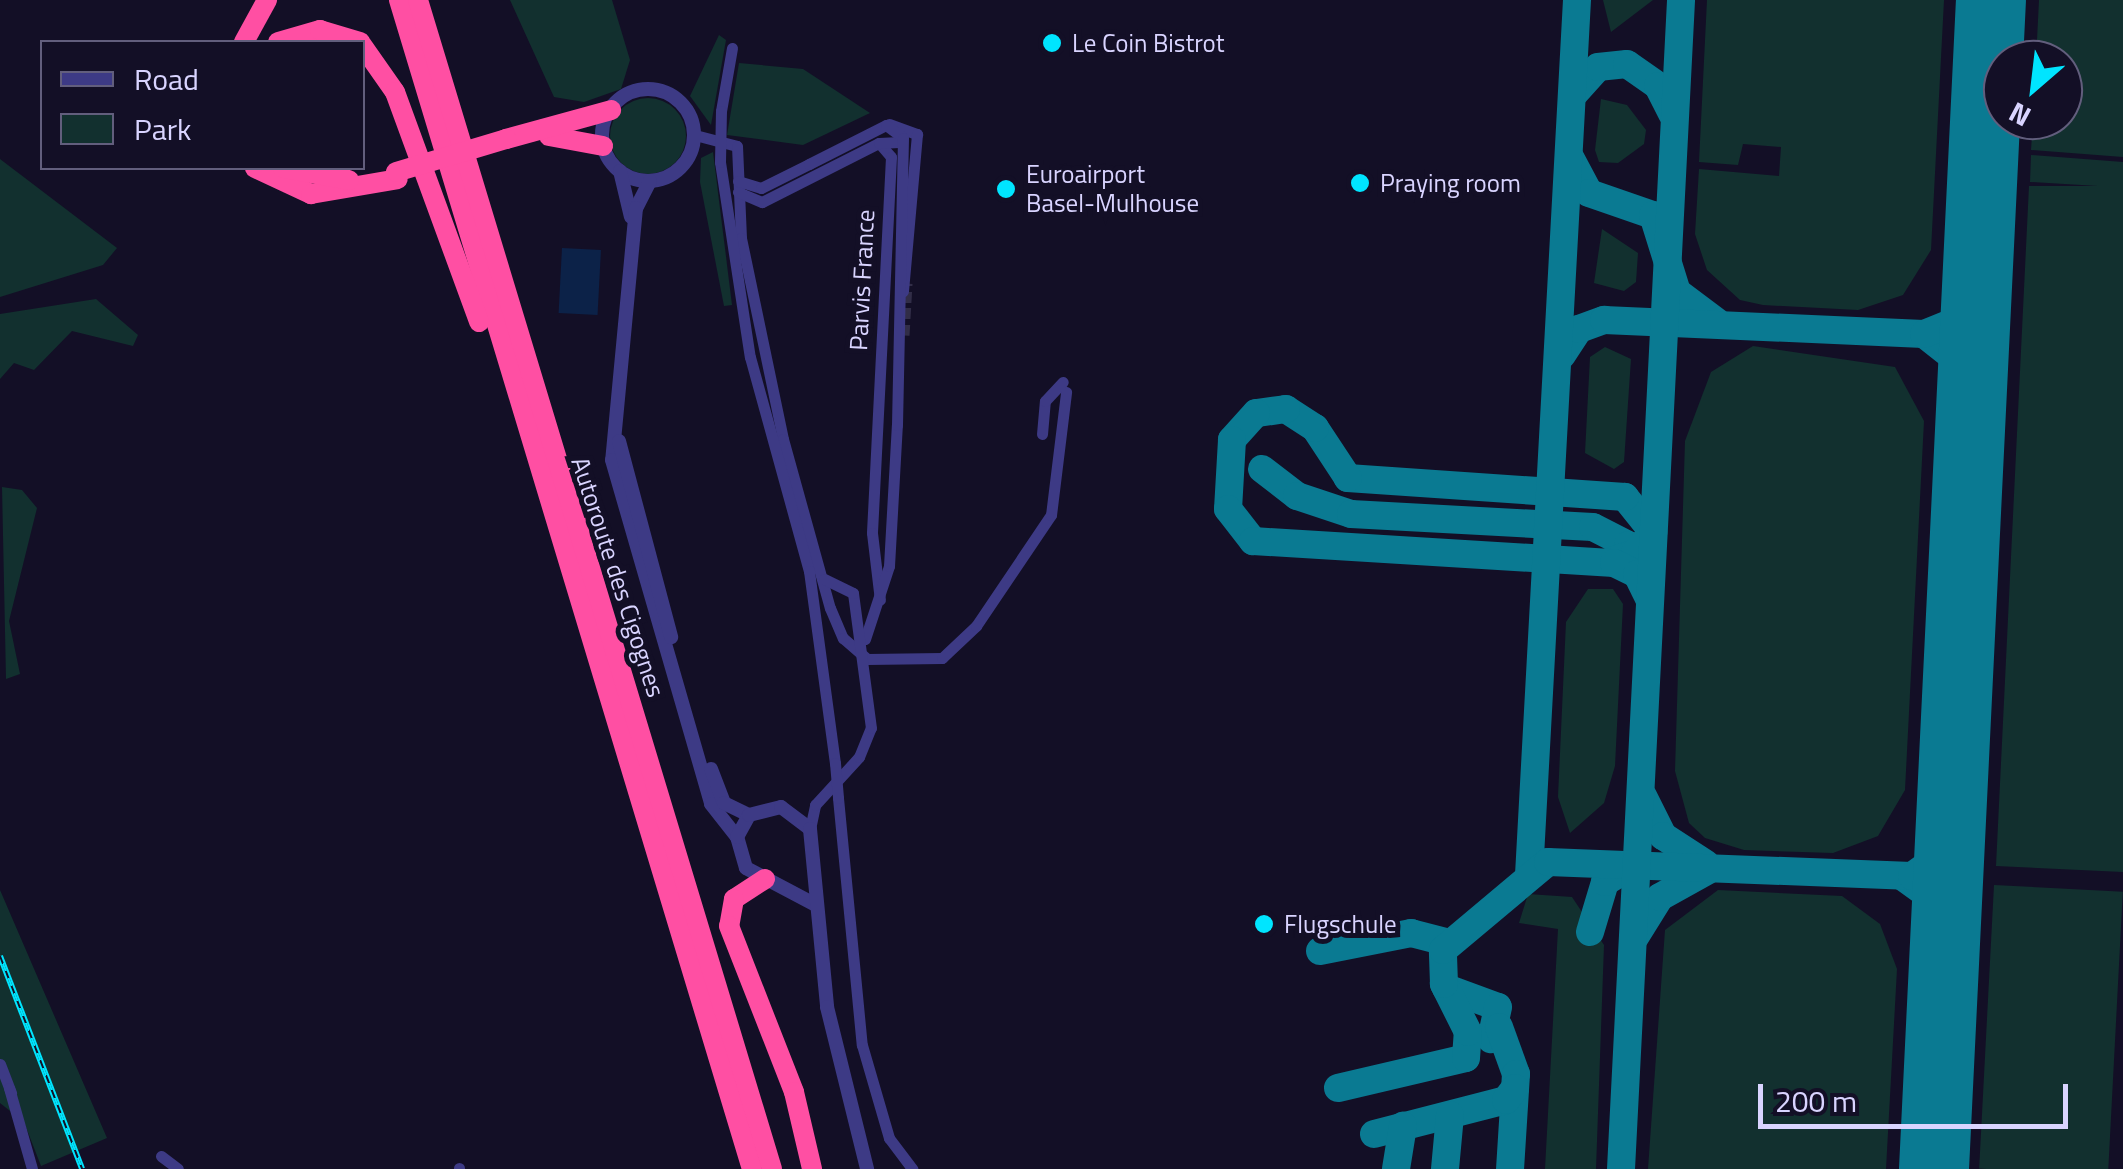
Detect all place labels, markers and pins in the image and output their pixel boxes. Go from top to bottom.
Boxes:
place label: Le Coin Bistrot [1072,28,1224,58]
marker: Le Coin Bistrot [1041,32,1063,54]
place label: Euroairport Basel-Mulhouse [1026,160,1199,219]
place label: Praying room [1380,168,1521,198]
marker: Praying room [1349,172,1371,194]
marker: Euroairport Basel-Mulhouse [995,178,1017,200]
place label: Flugschule [1284,909,1397,939]
marker: Flugschule [1253,913,1275,935]

